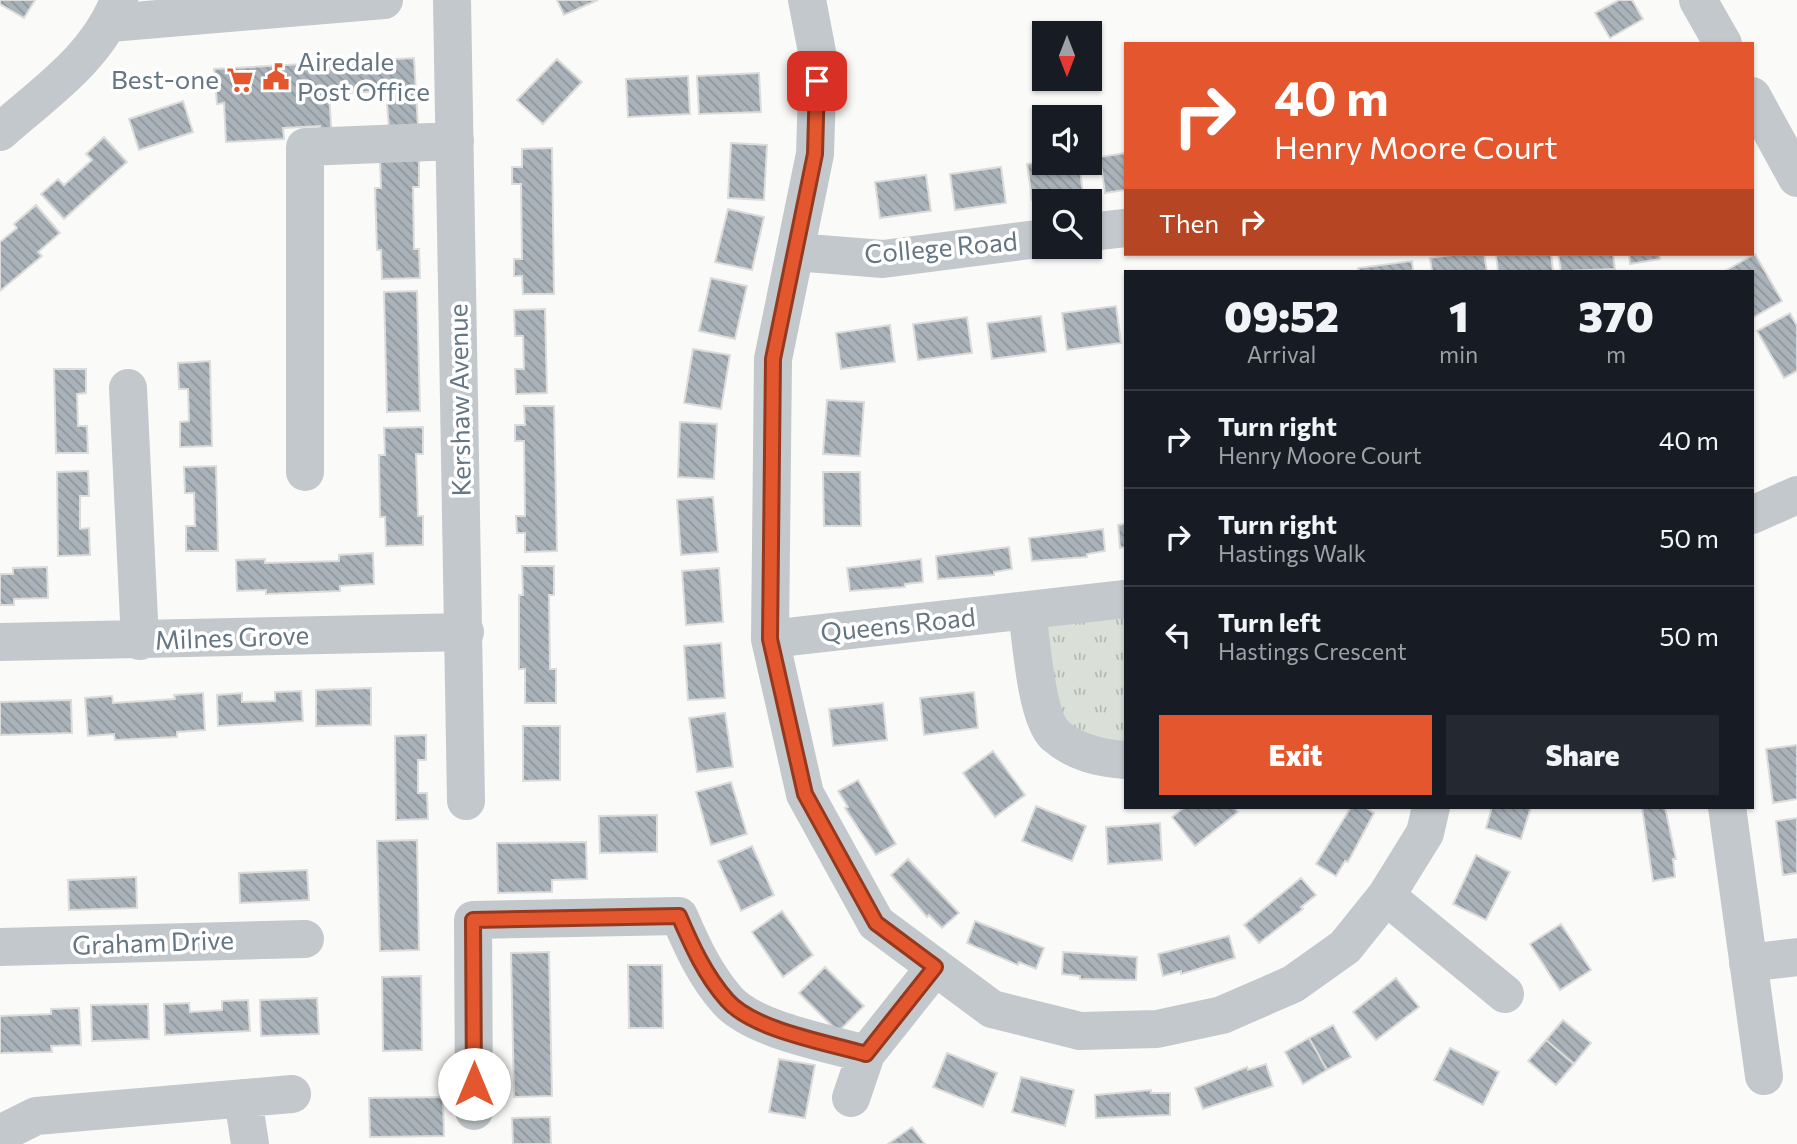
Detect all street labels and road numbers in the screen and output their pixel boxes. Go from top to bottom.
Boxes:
street label: College Road [863,224,1019,269]
street label: Kershaw Avenue [441,303,476,497]
street label: Queens Road [819,600,977,647]
street label: Milnes Grove [154,618,310,655]
street label: Graham Drive [72,923,234,960]

